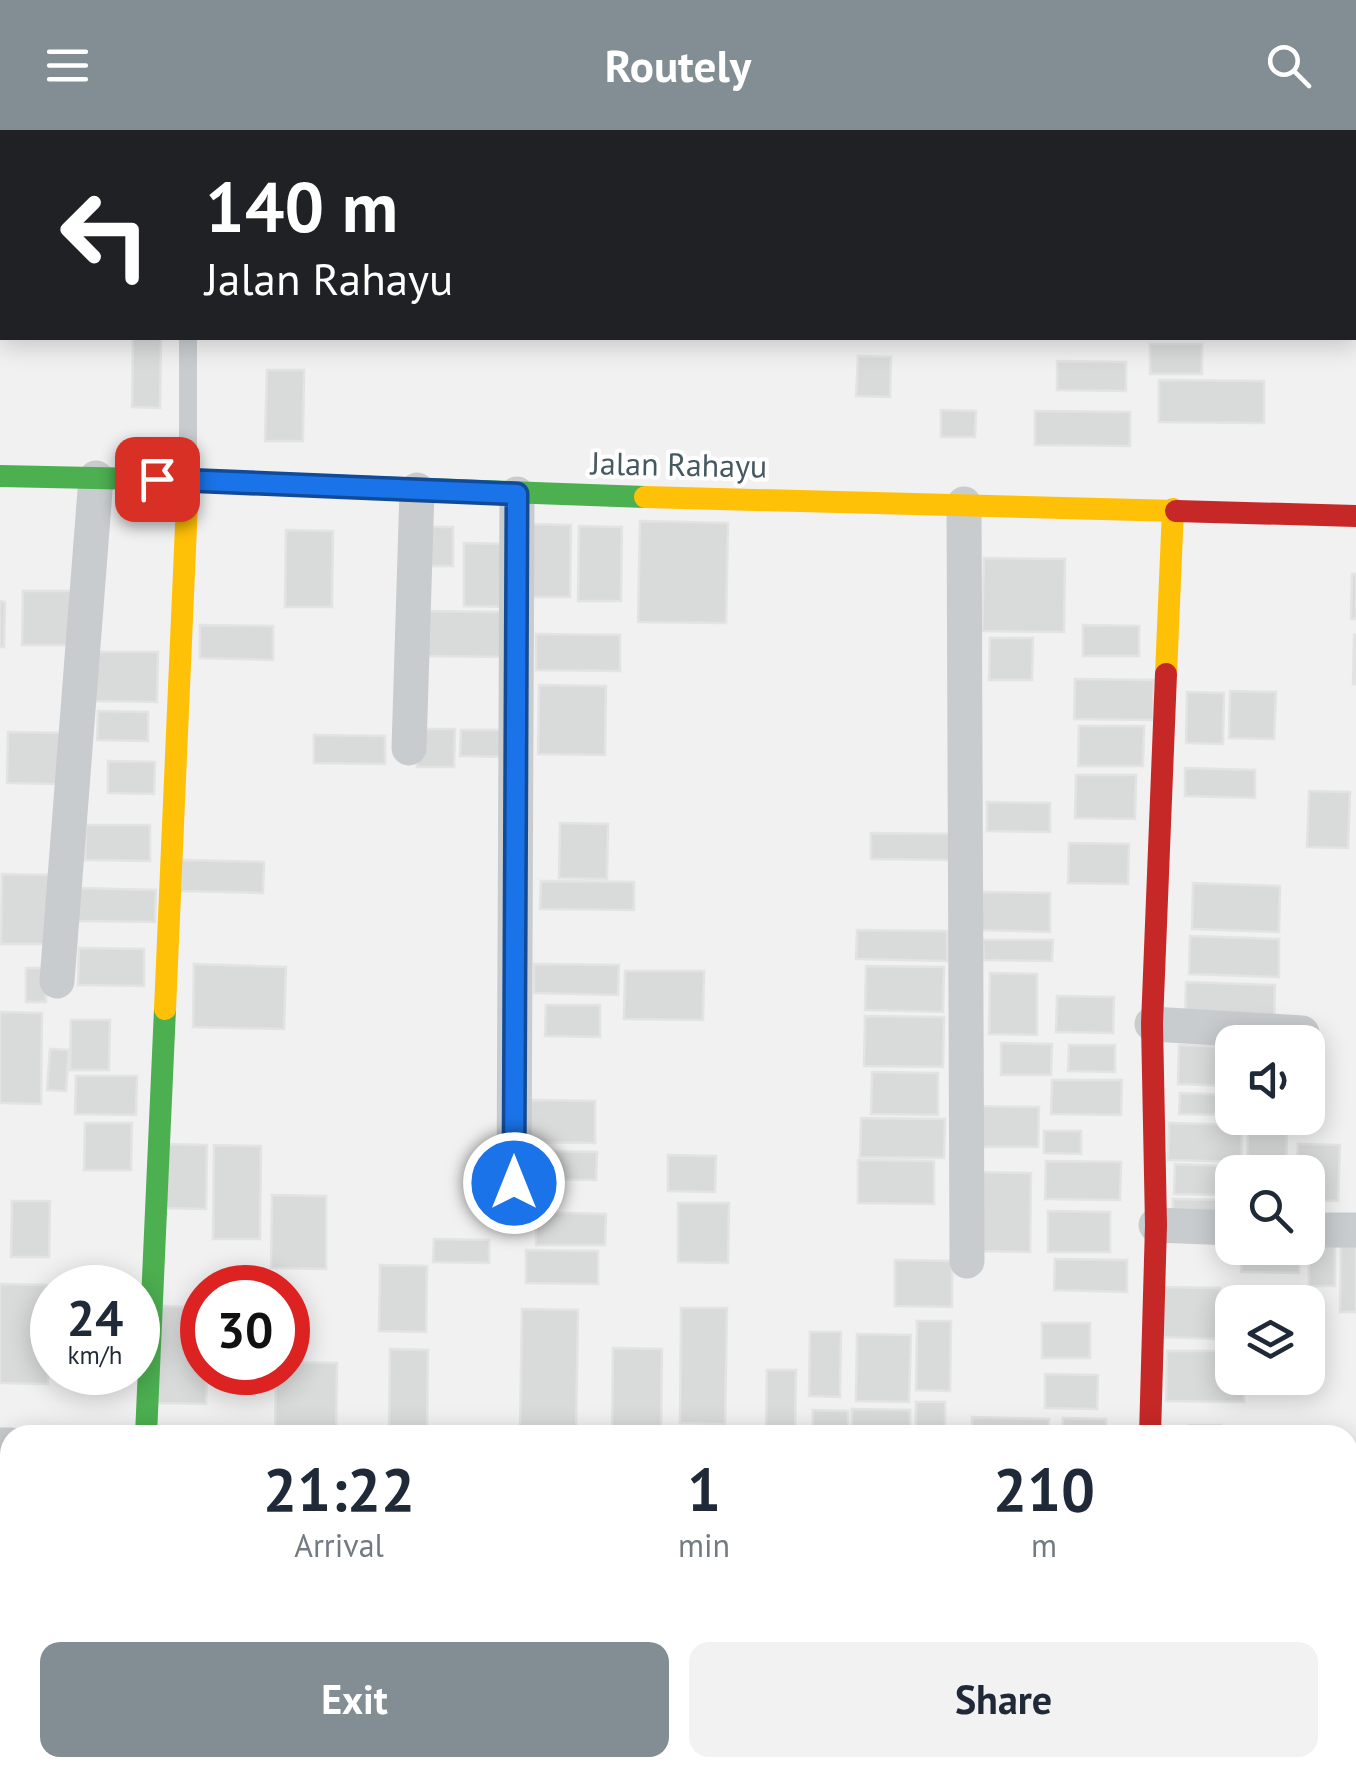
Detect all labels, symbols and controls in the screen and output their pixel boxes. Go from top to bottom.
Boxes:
text: Routely [605,36,751,94]
icon: menu [40,38,95,93]
icon: search [1261,38,1316,93]
text: 140 m [205,161,398,251]
icon: left [40,170,170,300]
text: Jalan Rahayu [205,249,453,307]
pin [115,437,200,522]
street label: Jalan Rahayu [588,441,768,487]
icon: arrive [130,452,185,507]
map controls [1215,1025,1325,1395]
button: sound [1215,1025,1325,1135]
position arrow [462,1131,566,1235]
button: search [1215,1155,1325,1265]
speed limit sign: 30 [180,1265,310,1395]
text: 24 [67,1285,123,1350]
button: layers [1215,1285,1325,1395]
text: km/h [68,1339,122,1371]
text: 21:22 [263,1450,415,1528]
text: 1 [687,1450,721,1528]
text: 210 [993,1450,1095,1528]
text: Arrival [294,1524,384,1566]
text: min [678,1524,730,1566]
text: m [1031,1524,1057,1566]
button: Exit [40,1642,669,1757]
button: Share [689,1642,1318,1757]

